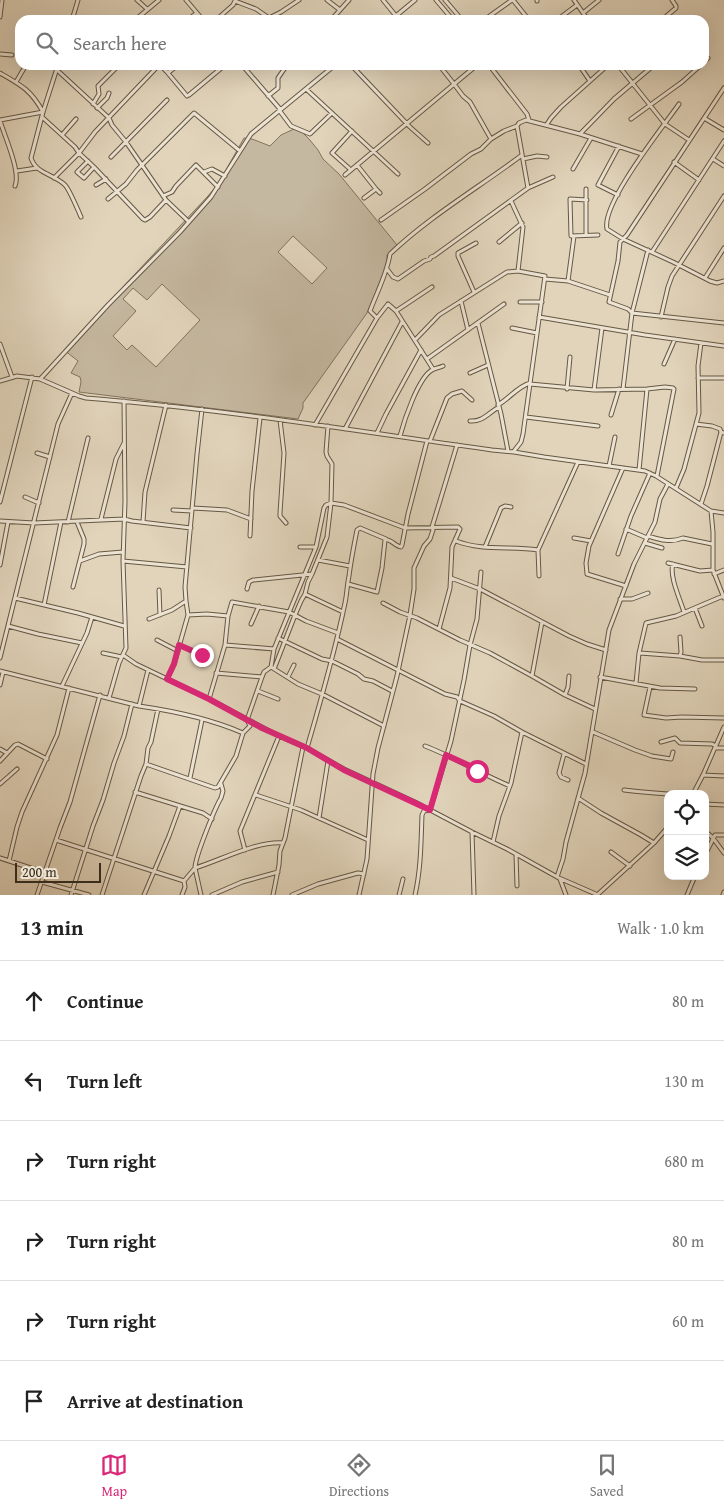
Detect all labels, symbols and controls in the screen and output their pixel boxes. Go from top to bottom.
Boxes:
search box [15,15,709,70]
icon: search [33,29,61,57]
text: Search here [73,29,167,57]
route end [191,644,214,667]
route start [466,760,489,783]
map controls [664,790,709,880]
button: locate [664,790,709,835]
button: layers [664,835,709,880]
scale bar [15,860,101,883]
text: 200 m [22,862,57,882]
text: 13 min [20,912,83,943]
text: Walk · 1.0 km [617,916,704,940]
icon: ahead [20,987,48,1015]
text: Continue [67,987,144,1015]
text: 80 m [672,989,704,1013]
icon: left [20,1067,48,1095]
text: Turn left [67,1067,142,1095]
text: 130 m [664,1069,704,1093]
icon: right [20,1147,48,1175]
text: Turn right [67,1147,156,1175]
text: 680 m [664,1149,704,1173]
icon: right [20,1227,48,1255]
text: Turn right [67,1227,156,1255]
text: 80 m [672,1229,704,1253]
icon: right [20,1307,48,1335]
text: Turn right [67,1307,156,1335]
text: 60 m [672,1309,704,1333]
icon: arrive [20,1387,48,1415]
text: Arrive at destination [67,1387,243,1415]
tab: Map [100,1451,128,1501]
tab: Directions [329,1451,389,1501]
tab: Saved [590,1451,624,1501]

